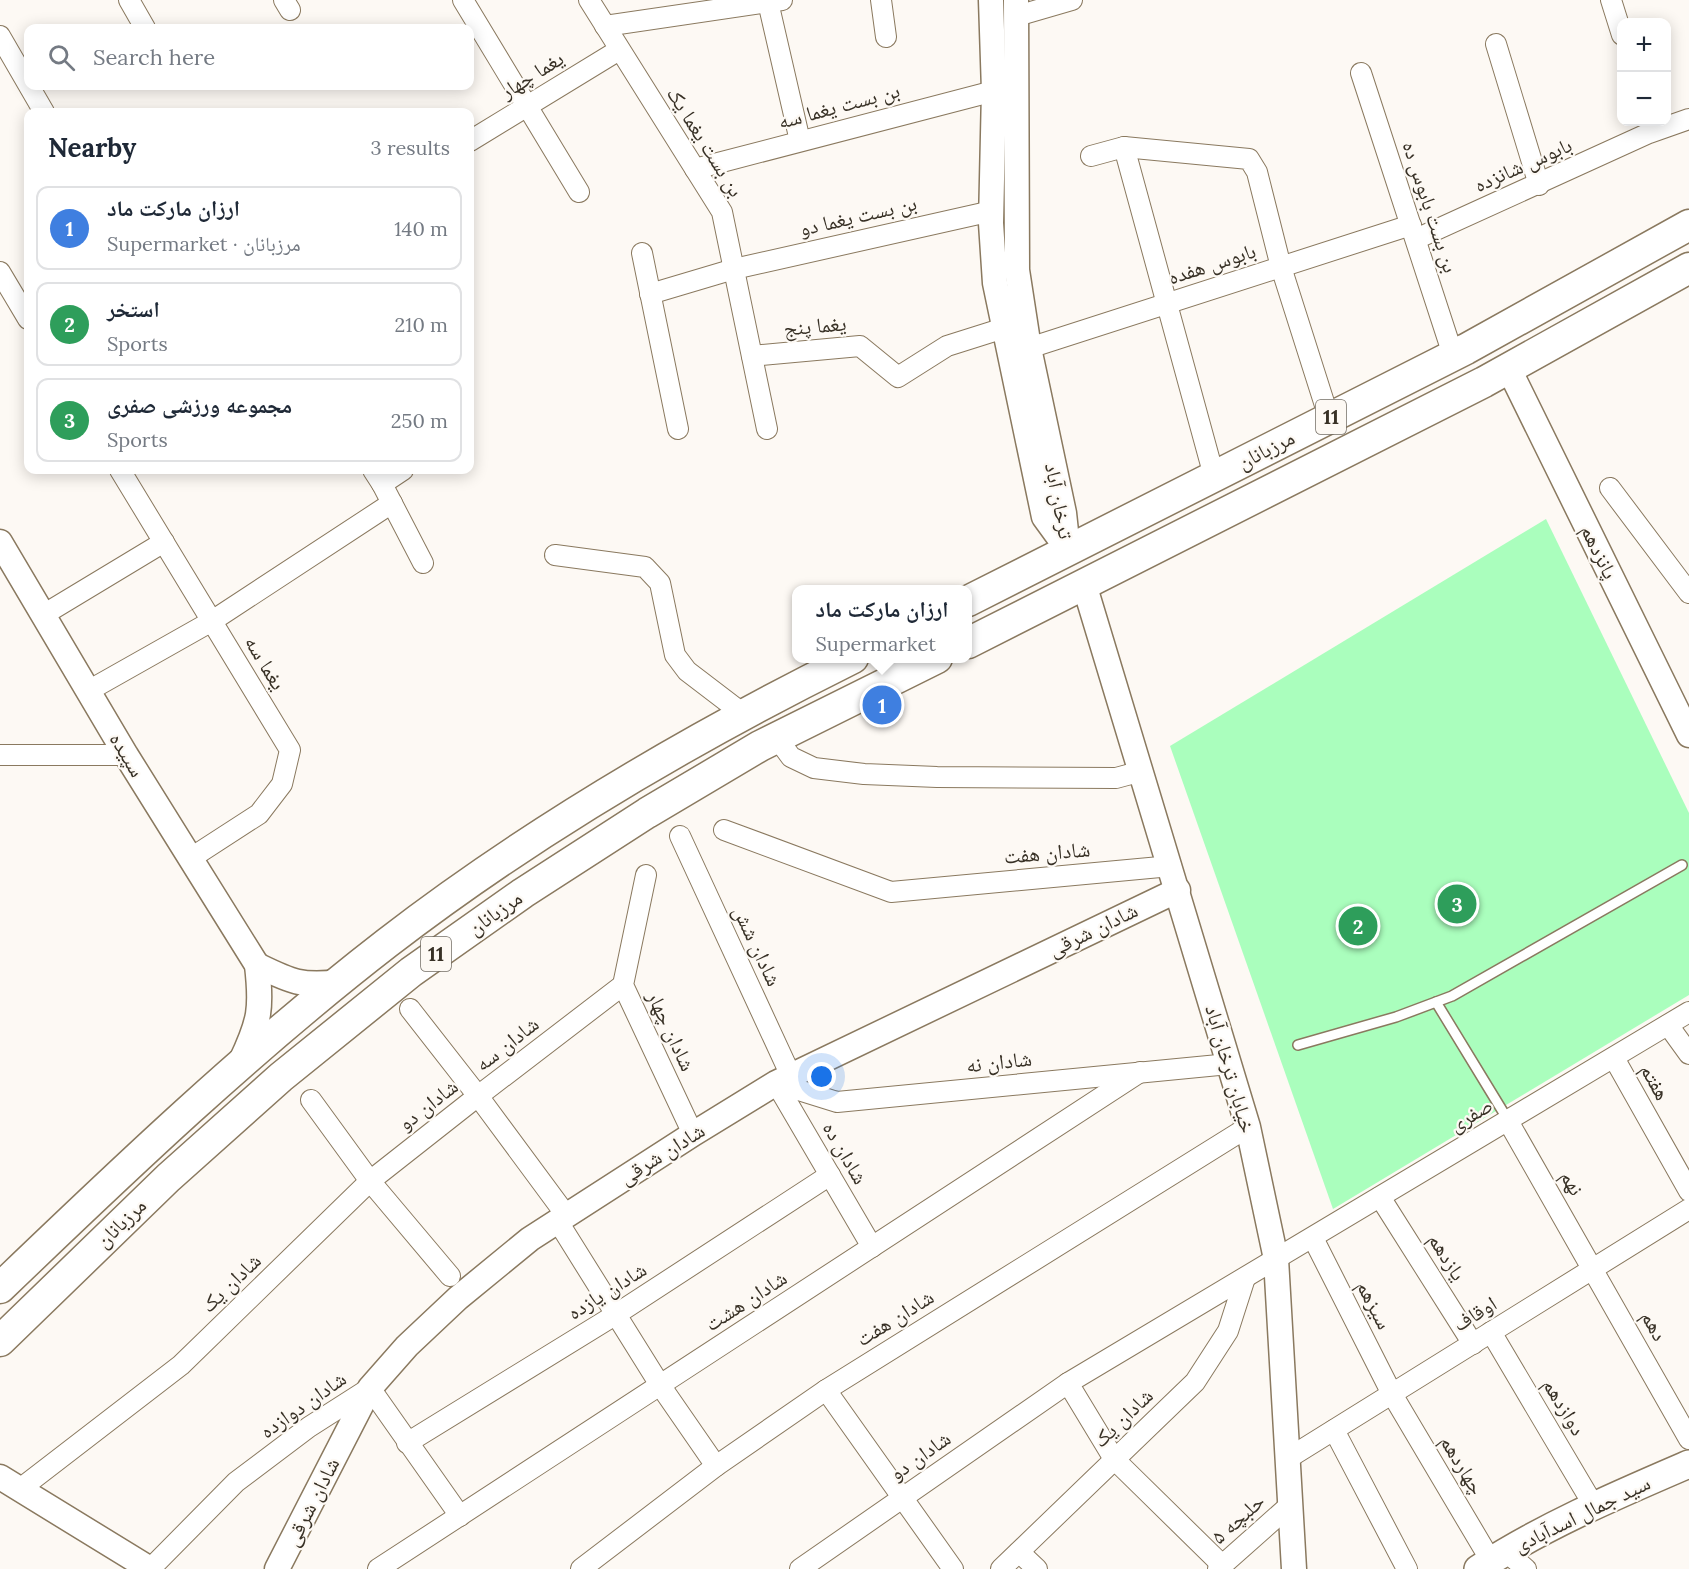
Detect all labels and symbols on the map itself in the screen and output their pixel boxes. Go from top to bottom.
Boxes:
street label: یغما چهار [494,45,569,105]
street label: بن بست یغما سه [775,76,903,135]
street label: بن بست یغما یک [661,82,750,202]
street label: بابوس شانزده [1470,131,1576,198]
street label: بن بست بابوس ده [1397,138,1464,276]
street label: بن بست یغما دو [796,189,919,242]
street label: بابوس هفده [1164,237,1259,290]
street label: یغما پنج [783,309,847,342]
road number: 11 [1316,400,1346,434]
street label: مرزبانان [1233,424,1299,475]
street label: ترخان آباد [1039,461,1080,541]
street label: پانزدهم [1574,520,1624,584]
street label: یغما سه [239,631,292,695]
pin: 1 [862,682,902,728]
street label: سپیده [104,727,151,782]
street label: شادان هفت [1003,835,1091,870]
pin: 3 [1438,882,1476,926]
street label: مرزبانان [462,884,527,941]
street label: شادان شرقی [1044,896,1142,963]
street label: شادان شش [727,901,788,990]
pin: 2 [1338,904,1378,948]
road number: 11 [421,937,451,971]
street label: شادان چهار [641,985,702,1075]
street label: خیابان ترخان آباد [1199,1002,1262,1136]
street label: شادان سه [469,1010,544,1077]
street label: شادان نه [965,1045,1033,1078]
street label: هفتم [1634,1059,1676,1105]
your location [807,1062,836,1091]
street label: شادان دو [392,1073,463,1137]
street label: صفری [1444,1091,1497,1138]
street label: شادان شرقی [614,1117,710,1191]
street label: شادان ده [817,1117,874,1189]
street label: نهم [1554,1165,1590,1201]
street label: مرزبانان [89,1192,152,1253]
street label: یازدهم [1422,1228,1472,1286]
street label: شادان یک [195,1247,267,1318]
street label: شادان یازده [562,1256,651,1325]
street label: شادان هشت [700,1264,792,1337]
street label: سیزهم [1350,1276,1398,1334]
street label: شادان هفت [851,1283,939,1352]
street label: اوقاف [1448,1290,1502,1337]
street label: دهم [1634,1306,1674,1346]
street label: شادان دوازده [254,1365,351,1444]
street label: دوازدهم [1536,1373,1592,1441]
street label: شادان یک [1087,1382,1159,1453]
street label: شادان دو [884,1425,956,1486]
street label: چهاردهم [1433,1430,1491,1500]
street label: شادان شرقی [278,1453,345,1551]
street label: سید جمال اسدآبادی [1509,1469,1655,1558]
street label: حلبچه ۵ [1205,1487,1270,1550]

